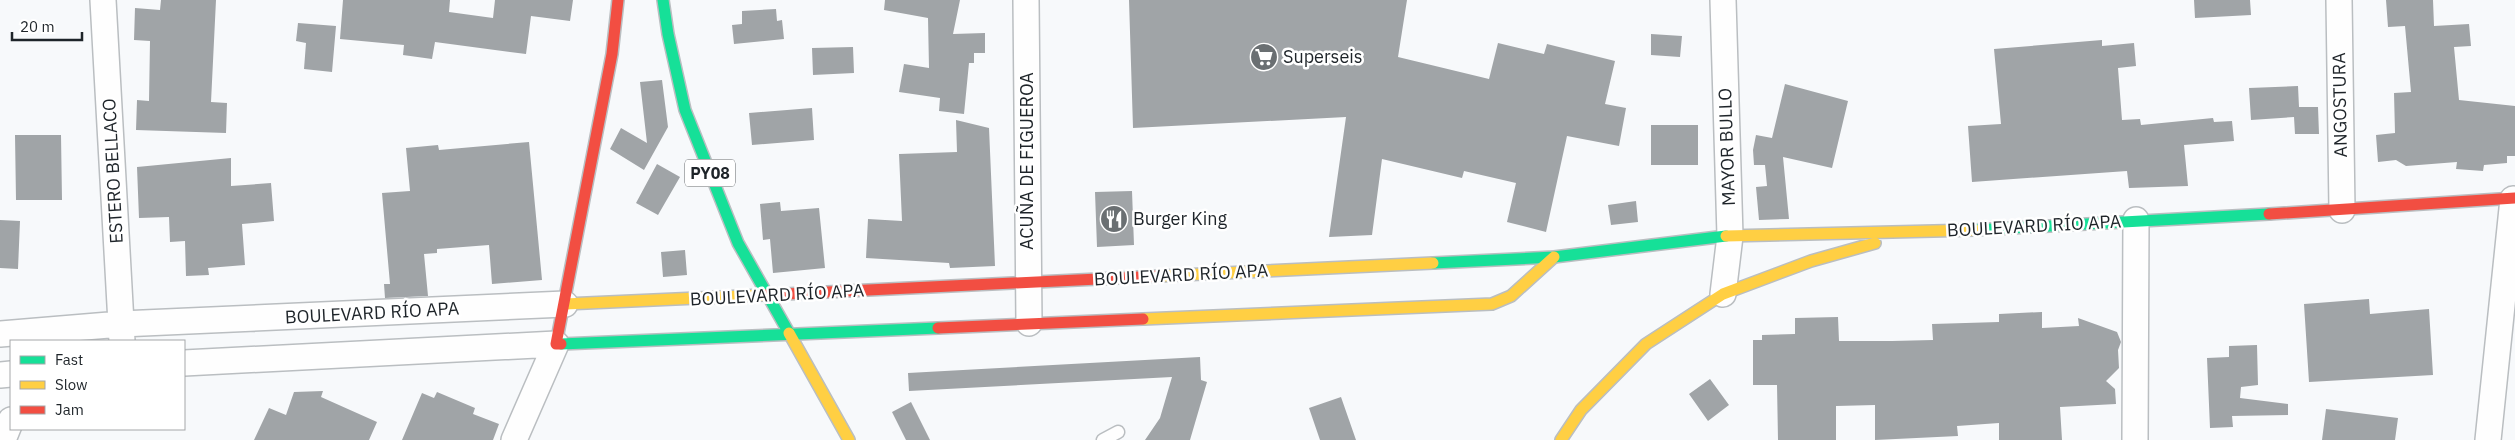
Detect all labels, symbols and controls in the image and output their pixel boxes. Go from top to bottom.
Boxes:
scale bar [12,10,82,42]
text: 20 m [20,17,55,36]
supermarket icon: Superseis [1249,42,1279,72]
place label: Superseis [1283,45,1363,68]
street label: ANGOSTURA [2327,52,2352,158]
street label: ACUÑA DE FIGUEROA [1015,72,1038,250]
street label: MAYOR BULLO [1713,88,1740,206]
street label: ESTERO BELLACO [97,98,128,244]
road number: PY08 [685,160,735,187]
restaurant icon: Burger King [1099,204,1129,234]
place label: Burger King [1133,207,1227,230]
street label: BOULEVARD RÍO APA [1946,209,2122,242]
street label: BOULEVARD RÍO APA [1093,258,1269,291]
street label: BOULEVARD RÍO APA [689,278,865,311]
street label: BOULEVARD RÍO APA [284,296,460,329]
legend [10,340,185,430]
text: Fast [55,350,83,369]
text: Slow [55,375,88,394]
text: Jam [55,400,84,419]

